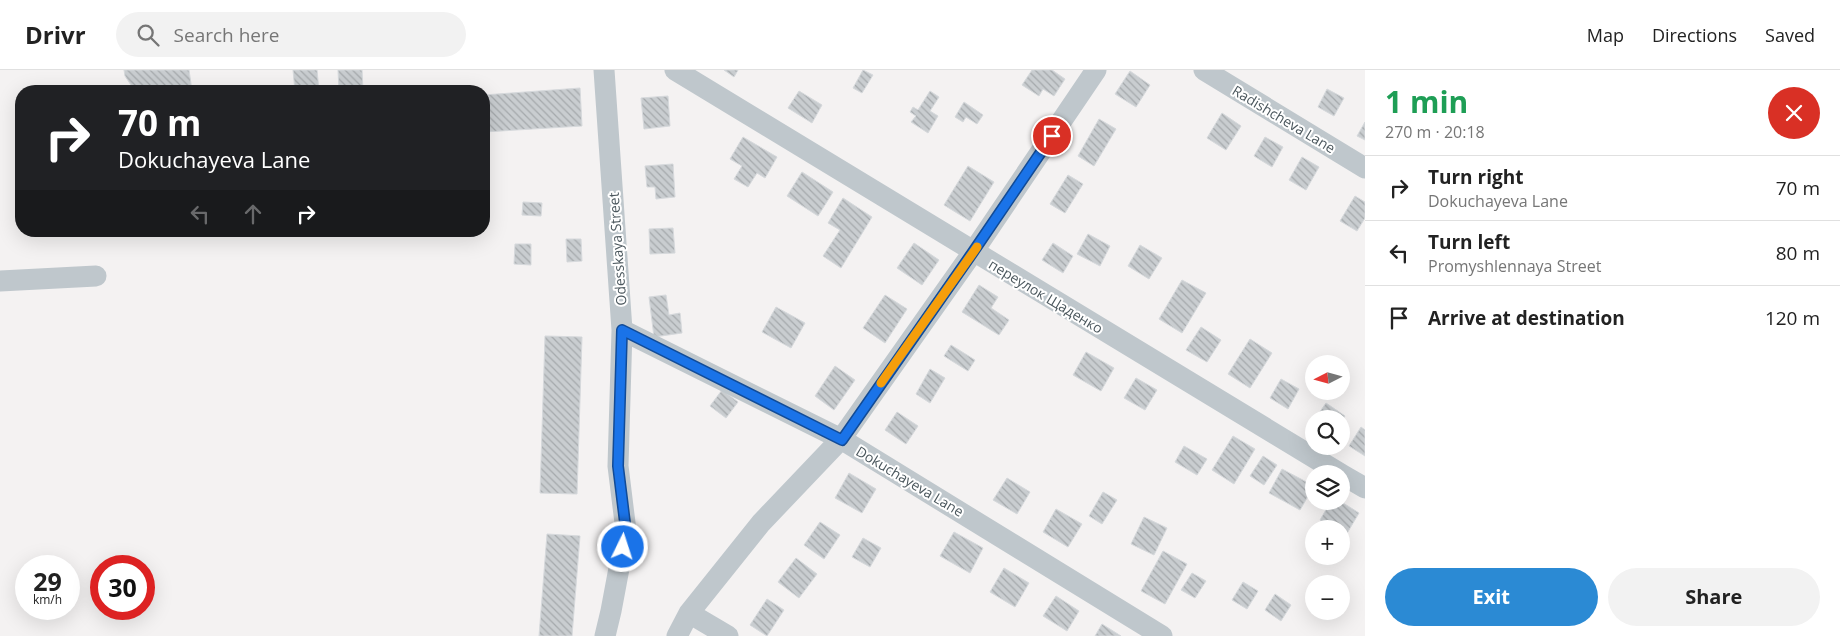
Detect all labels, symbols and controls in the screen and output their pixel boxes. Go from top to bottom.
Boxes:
search box [116,12,466,57]
text: Drivr [25,18,86,51]
icon: search [134,21,162,49]
text: Search here [174,22,279,48]
text: Map [1587,23,1624,47]
text: Directions [1652,23,1737,47]
text: Saved [1765,23,1815,47]
street label: Radishcheva Lane [1229,81,1339,157]
text: 1 min [1385,81,1468,122]
button: close [1768,87,1820,139]
text: 70 m [118,99,201,146]
icon: right [35,105,100,170]
pin [1031,115,1073,157]
text: 270 m · 20:18 [1385,121,1485,143]
icon: arrive [1038,122,1066,150]
text: Dokuchayeva Lane [118,144,310,174]
text: Turn right [1428,164,1523,190]
icon: right [1385,174,1413,202]
text: 70 m [1776,175,1820,201]
text: Dokuchayeva Lane [1428,190,1568,212]
street label: Odesskaya Street [604,192,630,306]
icon: left [186,200,214,228]
icon: ahead [239,200,267,228]
icon: right [292,200,320,228]
text: Turn left [1428,229,1510,255]
icon: left [1385,239,1413,267]
text: 80 m [1776,240,1820,266]
street label: переулок Щаденко [985,254,1107,338]
text: Promyshlennaya Street [1428,255,1601,277]
icon: arrive [1385,304,1413,332]
text: Arrive at destination [1428,305,1625,331]
text: 120 m [1765,305,1820,331]
north arrow [1305,355,1350,400]
map controls [1305,355,1350,620]
button: search [1305,410,1350,455]
street label: Dokuchayeva Lane [853,441,967,521]
button: layers [1305,465,1350,510]
position arrow [596,520,648,572]
button: + [1305,520,1350,565]
speed limit sign: 30 [90,555,155,620]
text: 29 [33,564,62,598]
button: Exit [1385,568,1598,626]
button: Share [1608,568,1820,626]
button: − [1305,575,1350,620]
text: km/h [33,591,62,608]

